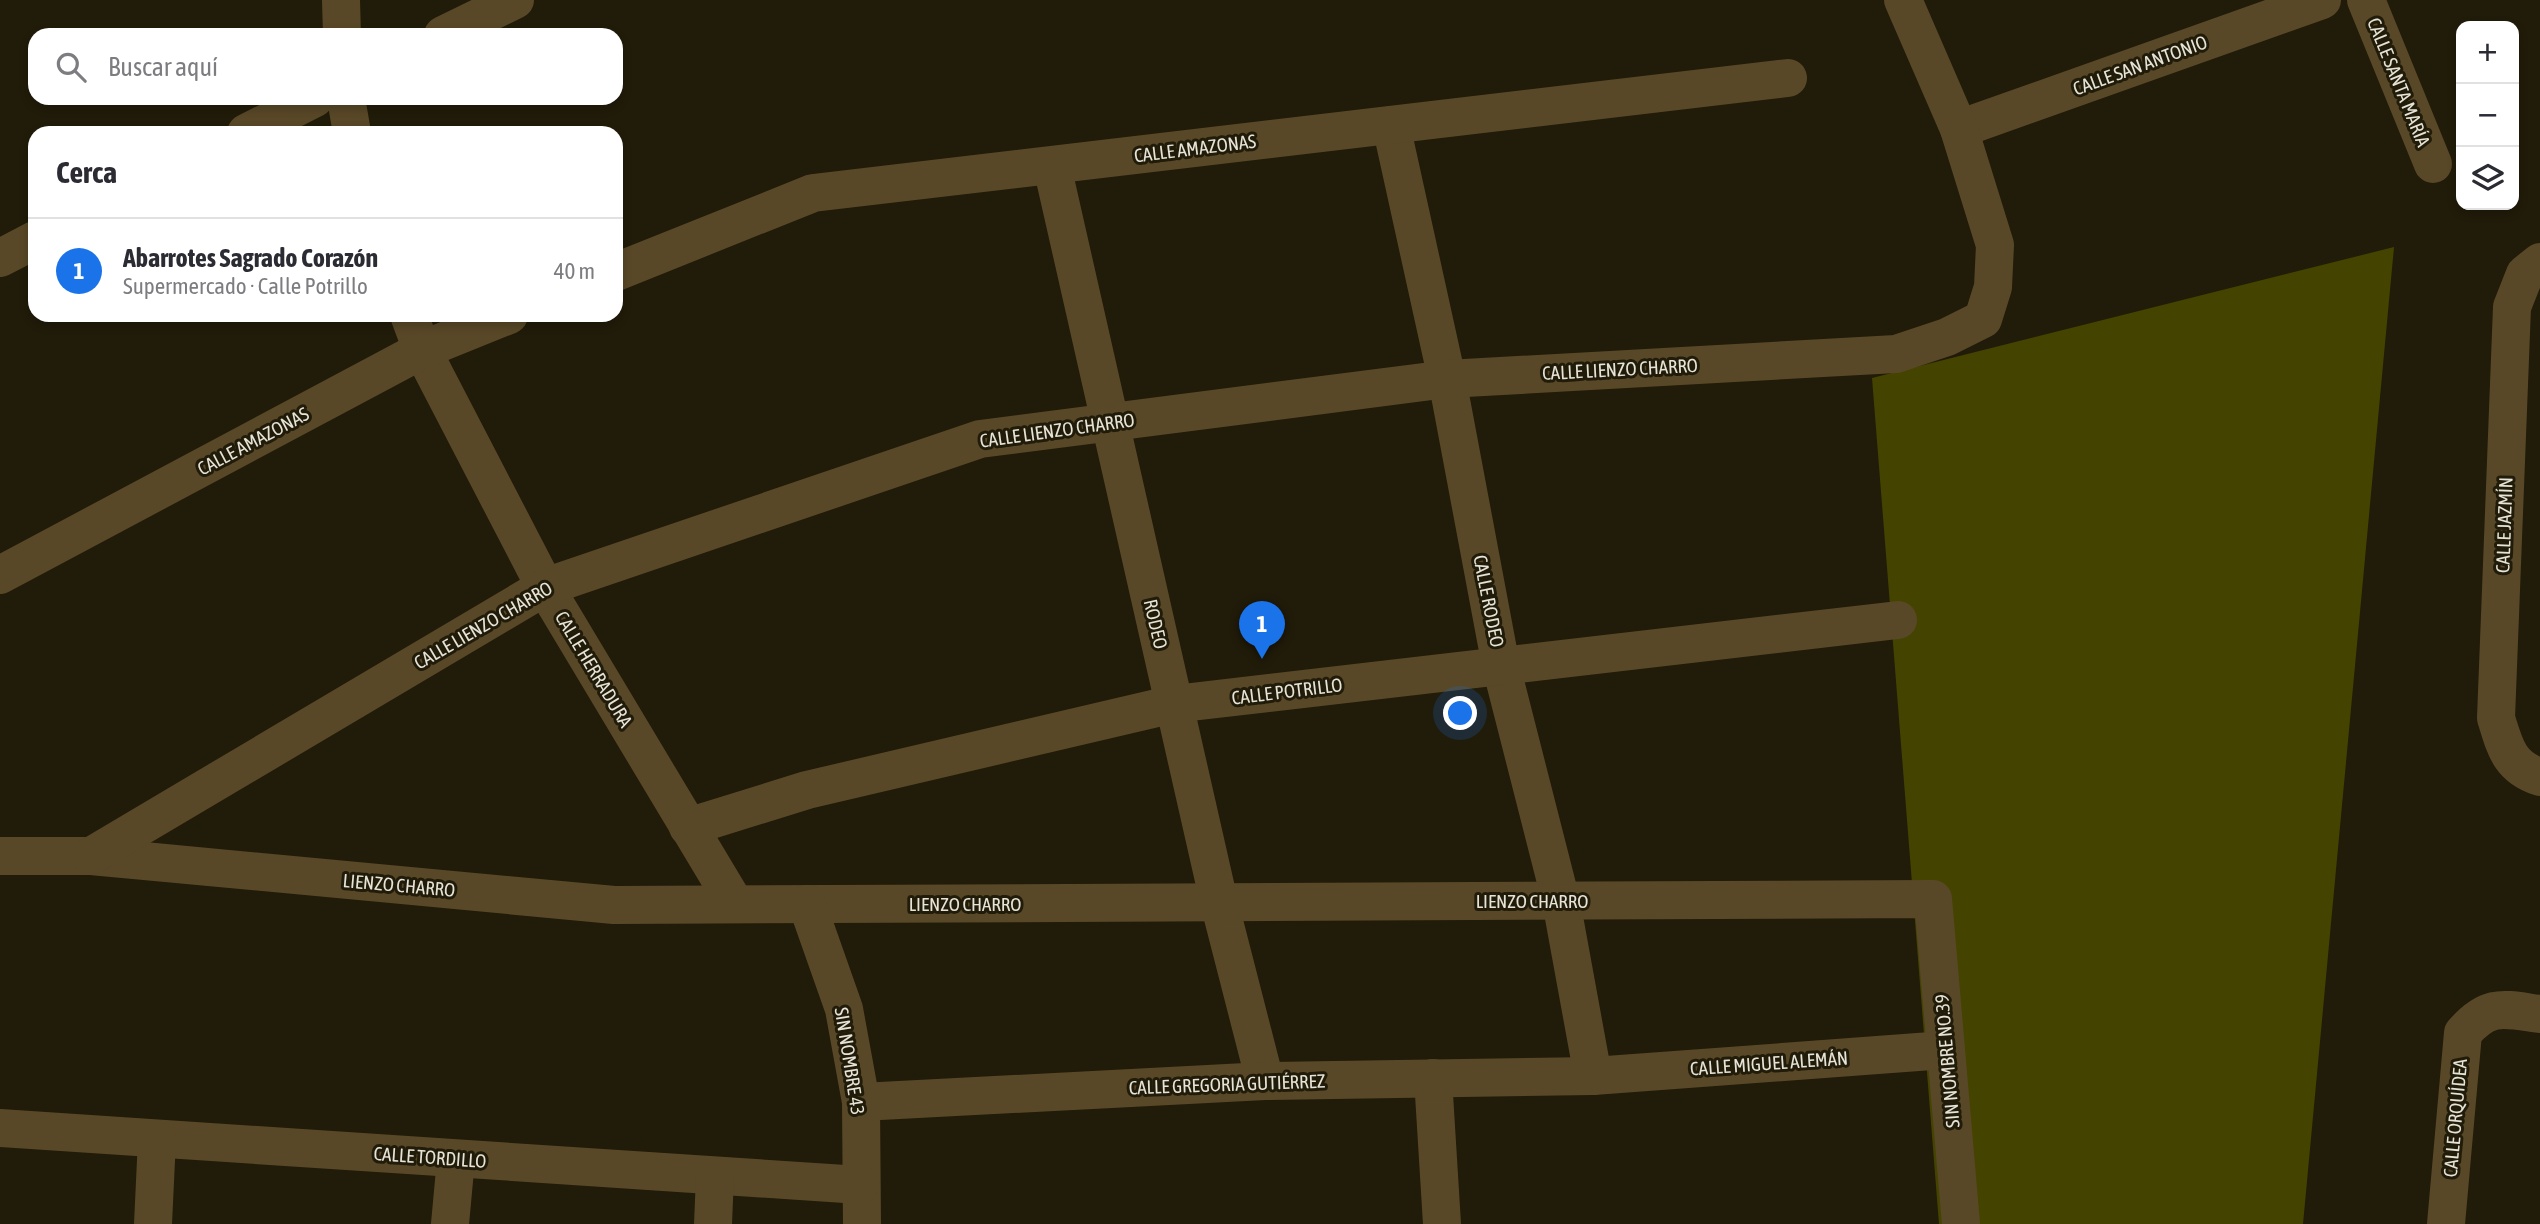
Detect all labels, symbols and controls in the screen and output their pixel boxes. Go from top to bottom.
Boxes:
street label: CALLE SANTA MARÍA [2363,14,2435,150]
map controls [2456,21,2519,210]
button: + [2456,21,2519,84]
search box [28,28,623,105]
street label: CALLE SAN ANTONIO [2070,31,2210,99]
icon: search [52,48,90,86]
text: Buscar aquí [108,52,218,82]
button: − [2456,84,2519,147]
street label: CALLE AMAZONAS [1133,130,1257,166]
button: layers [2456,147,2519,210]
text: Cerca [56,155,117,189]
text: Abarrotes Sagrado Corazón [123,243,378,273]
text: 1 [74,258,84,284]
text: 40 m [554,258,595,284]
text: Supermercado · Calle Potrillo [123,273,368,299]
street label: CALLE LIENZO CHARRO [1542,354,1698,384]
street label: CALLE AMAZONAS [194,402,312,480]
street label: CALLE LIENZO CHARRO [978,408,1136,452]
street label: CALLE JAZMÍN [2491,477,2517,573]
street label: CALLE RODEO [1469,553,1509,649]
street label: CALLE LIENZO CHARRO [410,577,556,673]
street label: RODEO [1140,597,1172,651]
pin: 1 [1239,601,1285,659]
street label: CALLE HERRADURA [551,607,638,732]
street label: CALLE POTRILLO [1230,673,1344,709]
your location [1443,696,1477,730]
street label: LIENZO CHARRO [342,869,456,901]
street label: LIENZO CHARRO [1476,890,1588,912]
street label: LIENZO CHARRO [909,893,1021,915]
street label: SIN NOMBRE NO.39 [1930,993,1964,1129]
street label: SIN NOMBRE 43 [831,1006,869,1116]
street label: CALLE MIGUEL ALEMÁN [1689,1047,1849,1079]
street label: CALLE ORQUÍDEA [2439,1057,2471,1178]
street label: CALLE GREGORIA GUTIÉRREZ [1128,1070,1326,1098]
street label: CALLE TORDILLO [373,1142,487,1172]

